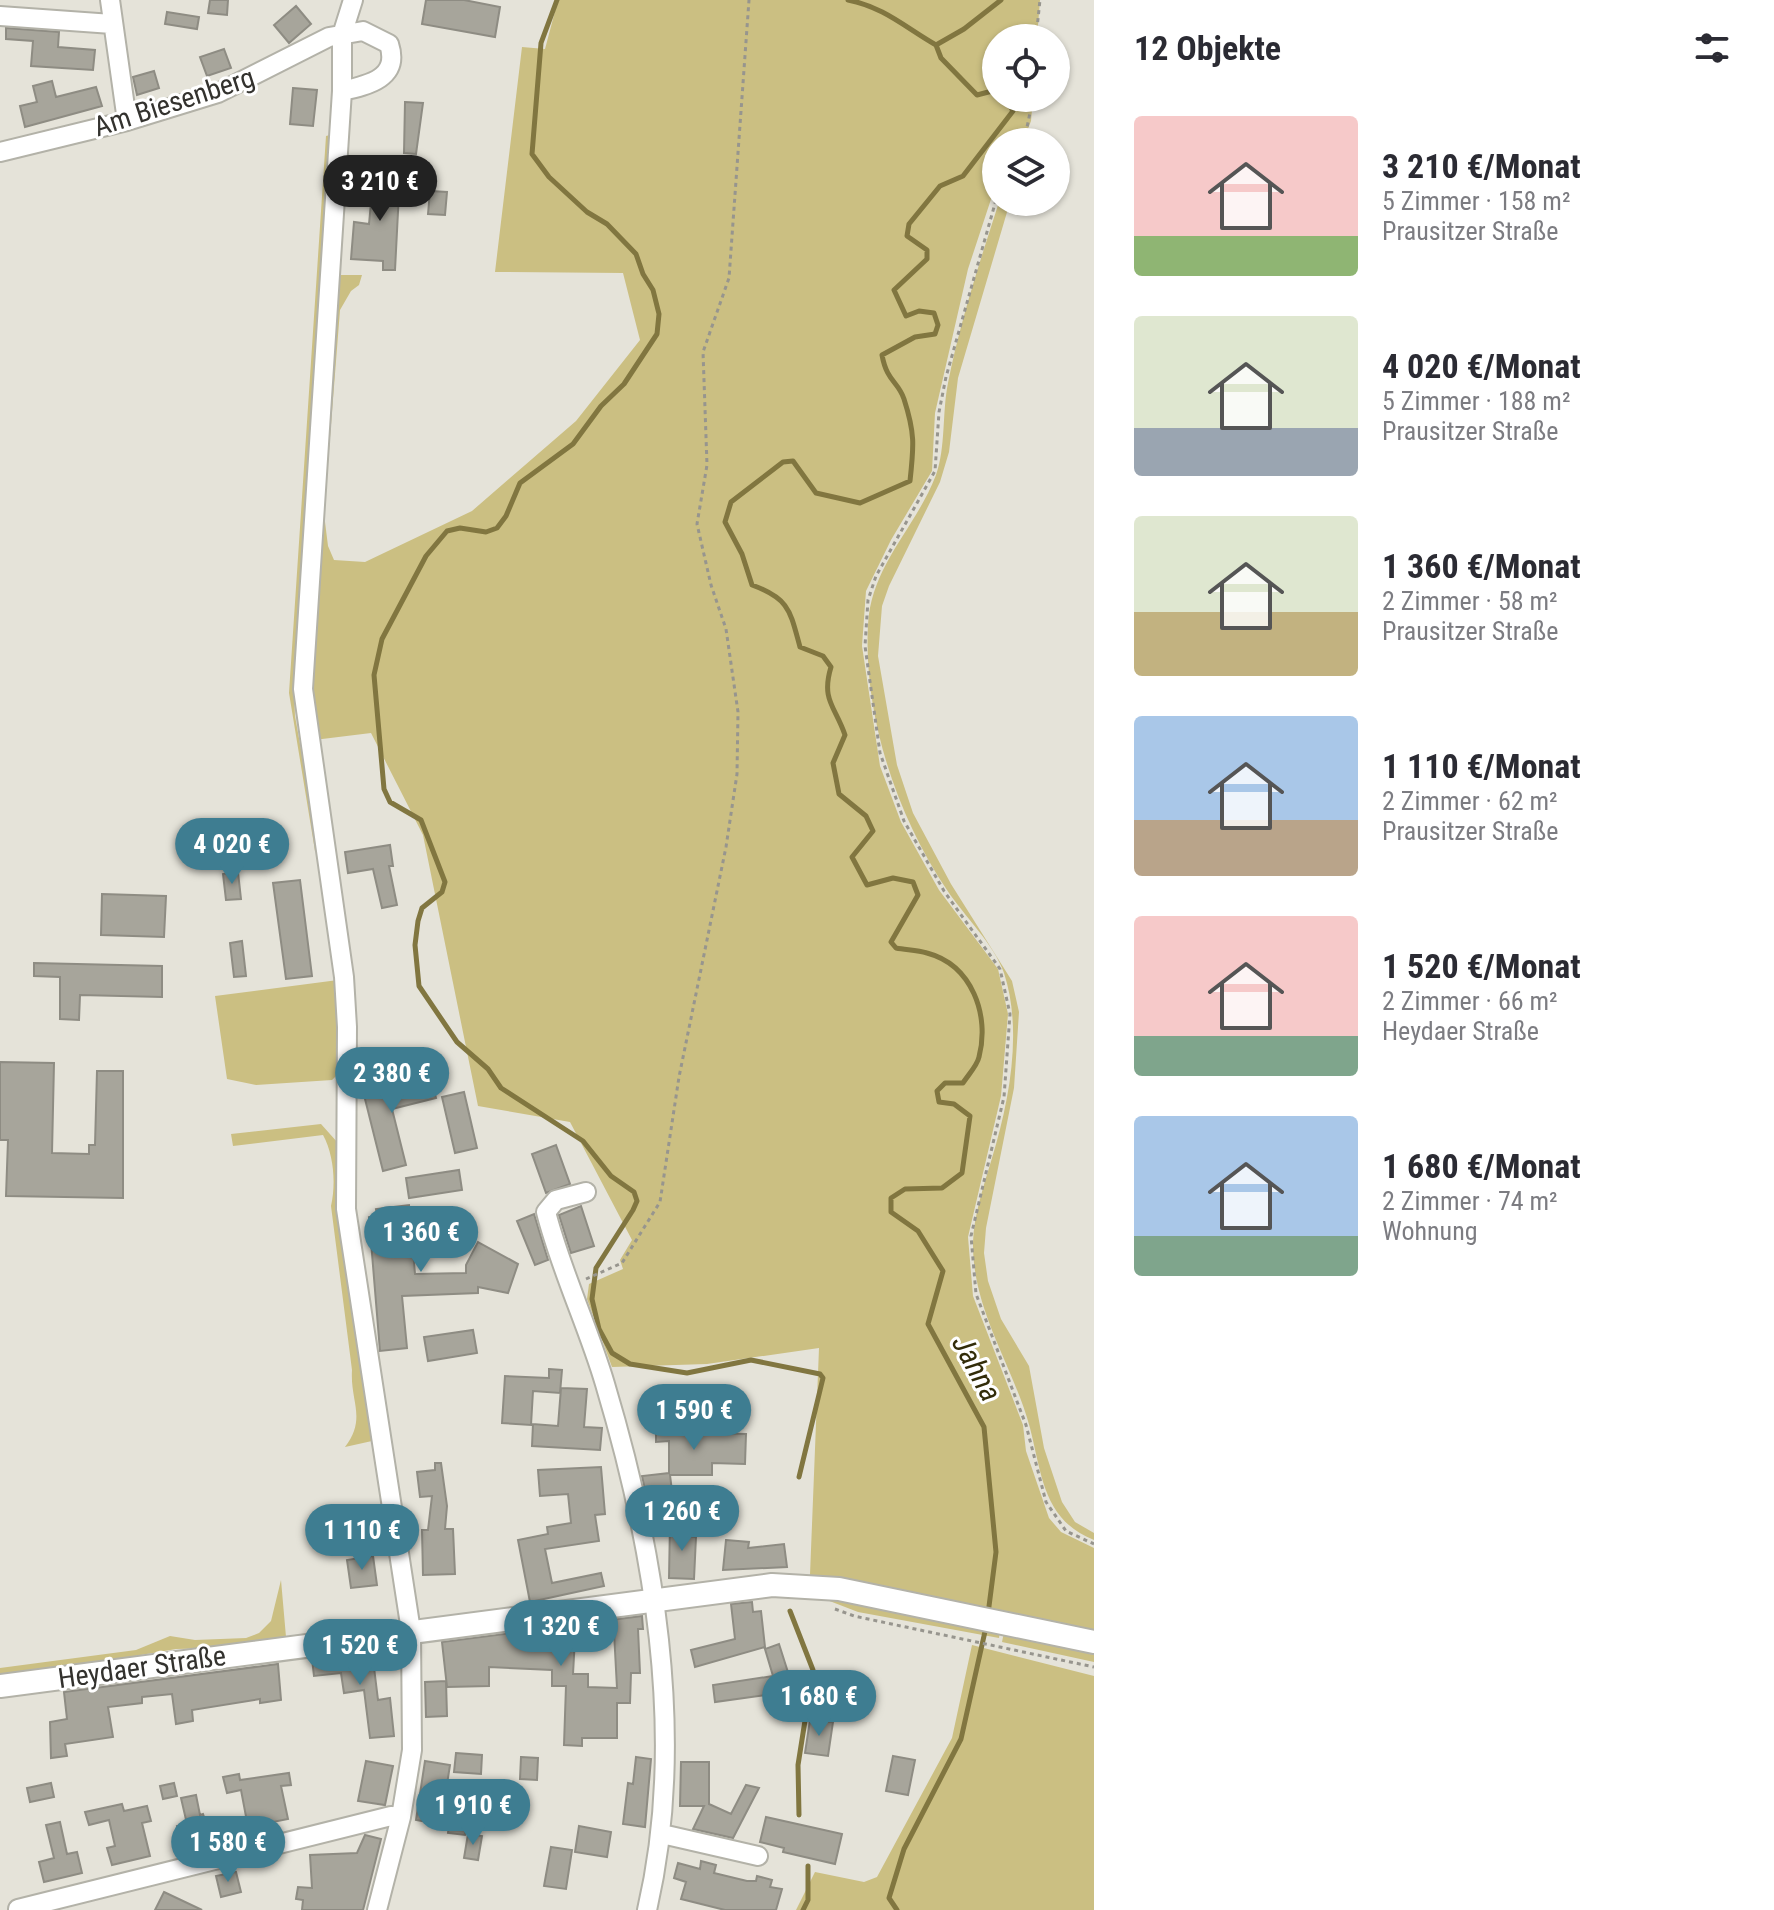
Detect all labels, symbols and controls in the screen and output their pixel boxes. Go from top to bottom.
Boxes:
map controls [982,24,1070,216]
button: locate [982,24,1070,112]
icon: filters [1690,26,1734,70]
text: 12 Objekte [1134,28,1281,68]
street label: Am Biesenberg [90,61,258,143]
button: layers [982,128,1070,216]
text: 3 210 €/Monat [1382,146,1581,186]
icon: home [1198,148,1294,244]
pin: 3 210 € [306,155,454,223]
text: 3 210 € [341,166,419,196]
text: 5 Zimmer · 158 m² [1382,186,1571,216]
text: Prausitzer Straße [1382,216,1558,246]
text: 4 020 €/Monat [1382,346,1581,386]
icon: home [1198,348,1294,444]
text: 5 Zimmer · 188 m² [1382,386,1571,416]
text: Prausitzer Straße [1382,416,1558,446]
text: 1 360 €/Monat [1382,546,1581,586]
icon: home [1198,548,1294,644]
text: 2 Zimmer · 58 m² [1382,586,1558,616]
text: Prausitzer Straße [1382,616,1558,646]
text: 1 110 €/Monat [1382,746,1581,786]
icon: home [1198,748,1294,844]
text: 2 Zimmer · 62 m² [1382,786,1558,816]
text: Prausitzer Straße [1382,816,1558,846]
pin: 4 020 € [158,818,306,886]
text: 4 020 € [193,829,271,859]
text: 1 520 €/Monat [1382,946,1581,986]
icon: home [1198,948,1294,1044]
text: 2 Zimmer · 66 m² [1382,986,1558,1016]
text: Heydaer Straße [1382,1016,1539,1046]
pin: 2 380 € [318,1047,466,1115]
text: 2 380 € [353,1058,431,1088]
text: 1 680 €/Monat [1382,1146,1581,1186]
icon: home [1198,1148,1294,1244]
text: 2 Zimmer · 74 m² [1382,1186,1558,1216]
pin: 1 360 € [347,1206,495,1274]
text: Wohnung [1382,1216,1478,1246]
text: 1 360 € [382,1217,460,1247]
water label: Jahna [945,1329,1009,1407]
pin: 1 590 € [620,1384,768,1452]
text: 1 590 € [655,1395,733,1425]
pin: 1 260 € [608,1485,756,1553]
text: 1 260 € [643,1496,721,1526]
pin: 1 110 € [288,1504,436,1572]
text: 1 110 € [323,1515,401,1545]
pin: 1 320 € [487,1600,635,1668]
text: 1 320 € [522,1611,600,1641]
pin: 1 520 € [286,1619,434,1687]
text: 1 520 € [321,1630,399,1660]
street label: Heydaer Straße [56,1639,228,1695]
pin: 1 680 € [745,1670,893,1738]
text: 1 680 € [780,1681,858,1711]
pin: 1 910 € [399,1779,547,1847]
text: 1 910 € [434,1790,512,1820]
pin: 1 580 € [154,1816,302,1884]
text: 1 580 € [189,1827,267,1857]

